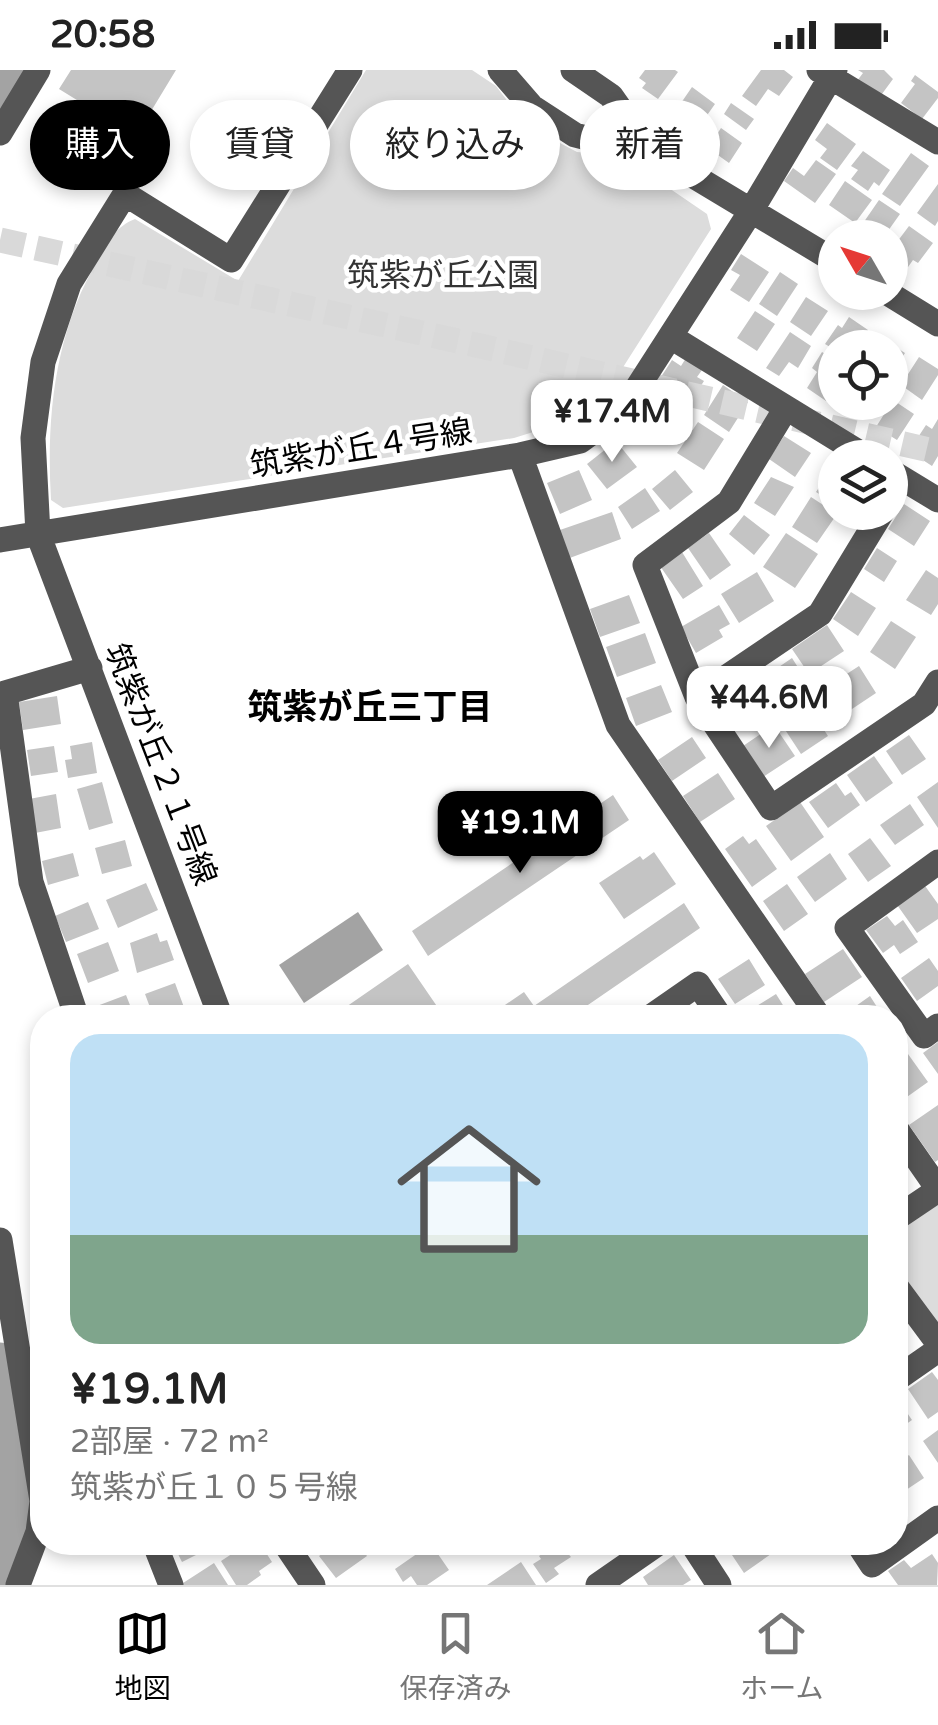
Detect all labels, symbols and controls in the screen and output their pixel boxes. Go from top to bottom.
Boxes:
text: 20:58 [50,12,155,58]
chip: 購入 [30,100,170,190]
chip: 賃貸 [190,100,330,190]
chip: 絞り込み [350,100,560,190]
chip: 新着 [580,100,720,190]
north arrow [818,220,908,310]
map controls [818,220,908,530]
park label: 筑紫が丘公園 [347,257,539,295]
button: locate [818,330,908,420]
pin: ¥17.4M [531,380,693,465]
text: ¥17.4M [553,393,671,431]
street label: 筑紫が丘４号線 [248,413,475,485]
button: layers [818,440,908,530]
street label: 筑紫が丘２１号線 [96,638,224,891]
pin: ¥44.6M [688,666,850,751]
text: ¥44.6M [709,679,829,717]
district label: 筑紫が丘三丁目 [247,687,493,729]
pin: ¥19.1M [439,791,601,876]
text: ¥19.1M [460,804,580,842]
icon: home [379,1099,559,1279]
text: ¥19.1M [70,1364,228,1415]
text: 2部屋 · 72 m² [70,1423,269,1461]
text: 筑紫が丘１０５号線 [70,1469,358,1507]
tab: 地図 [114,1606,170,1706]
tab: 保存済み [399,1606,511,1706]
tab: ホーム [740,1606,824,1706]

